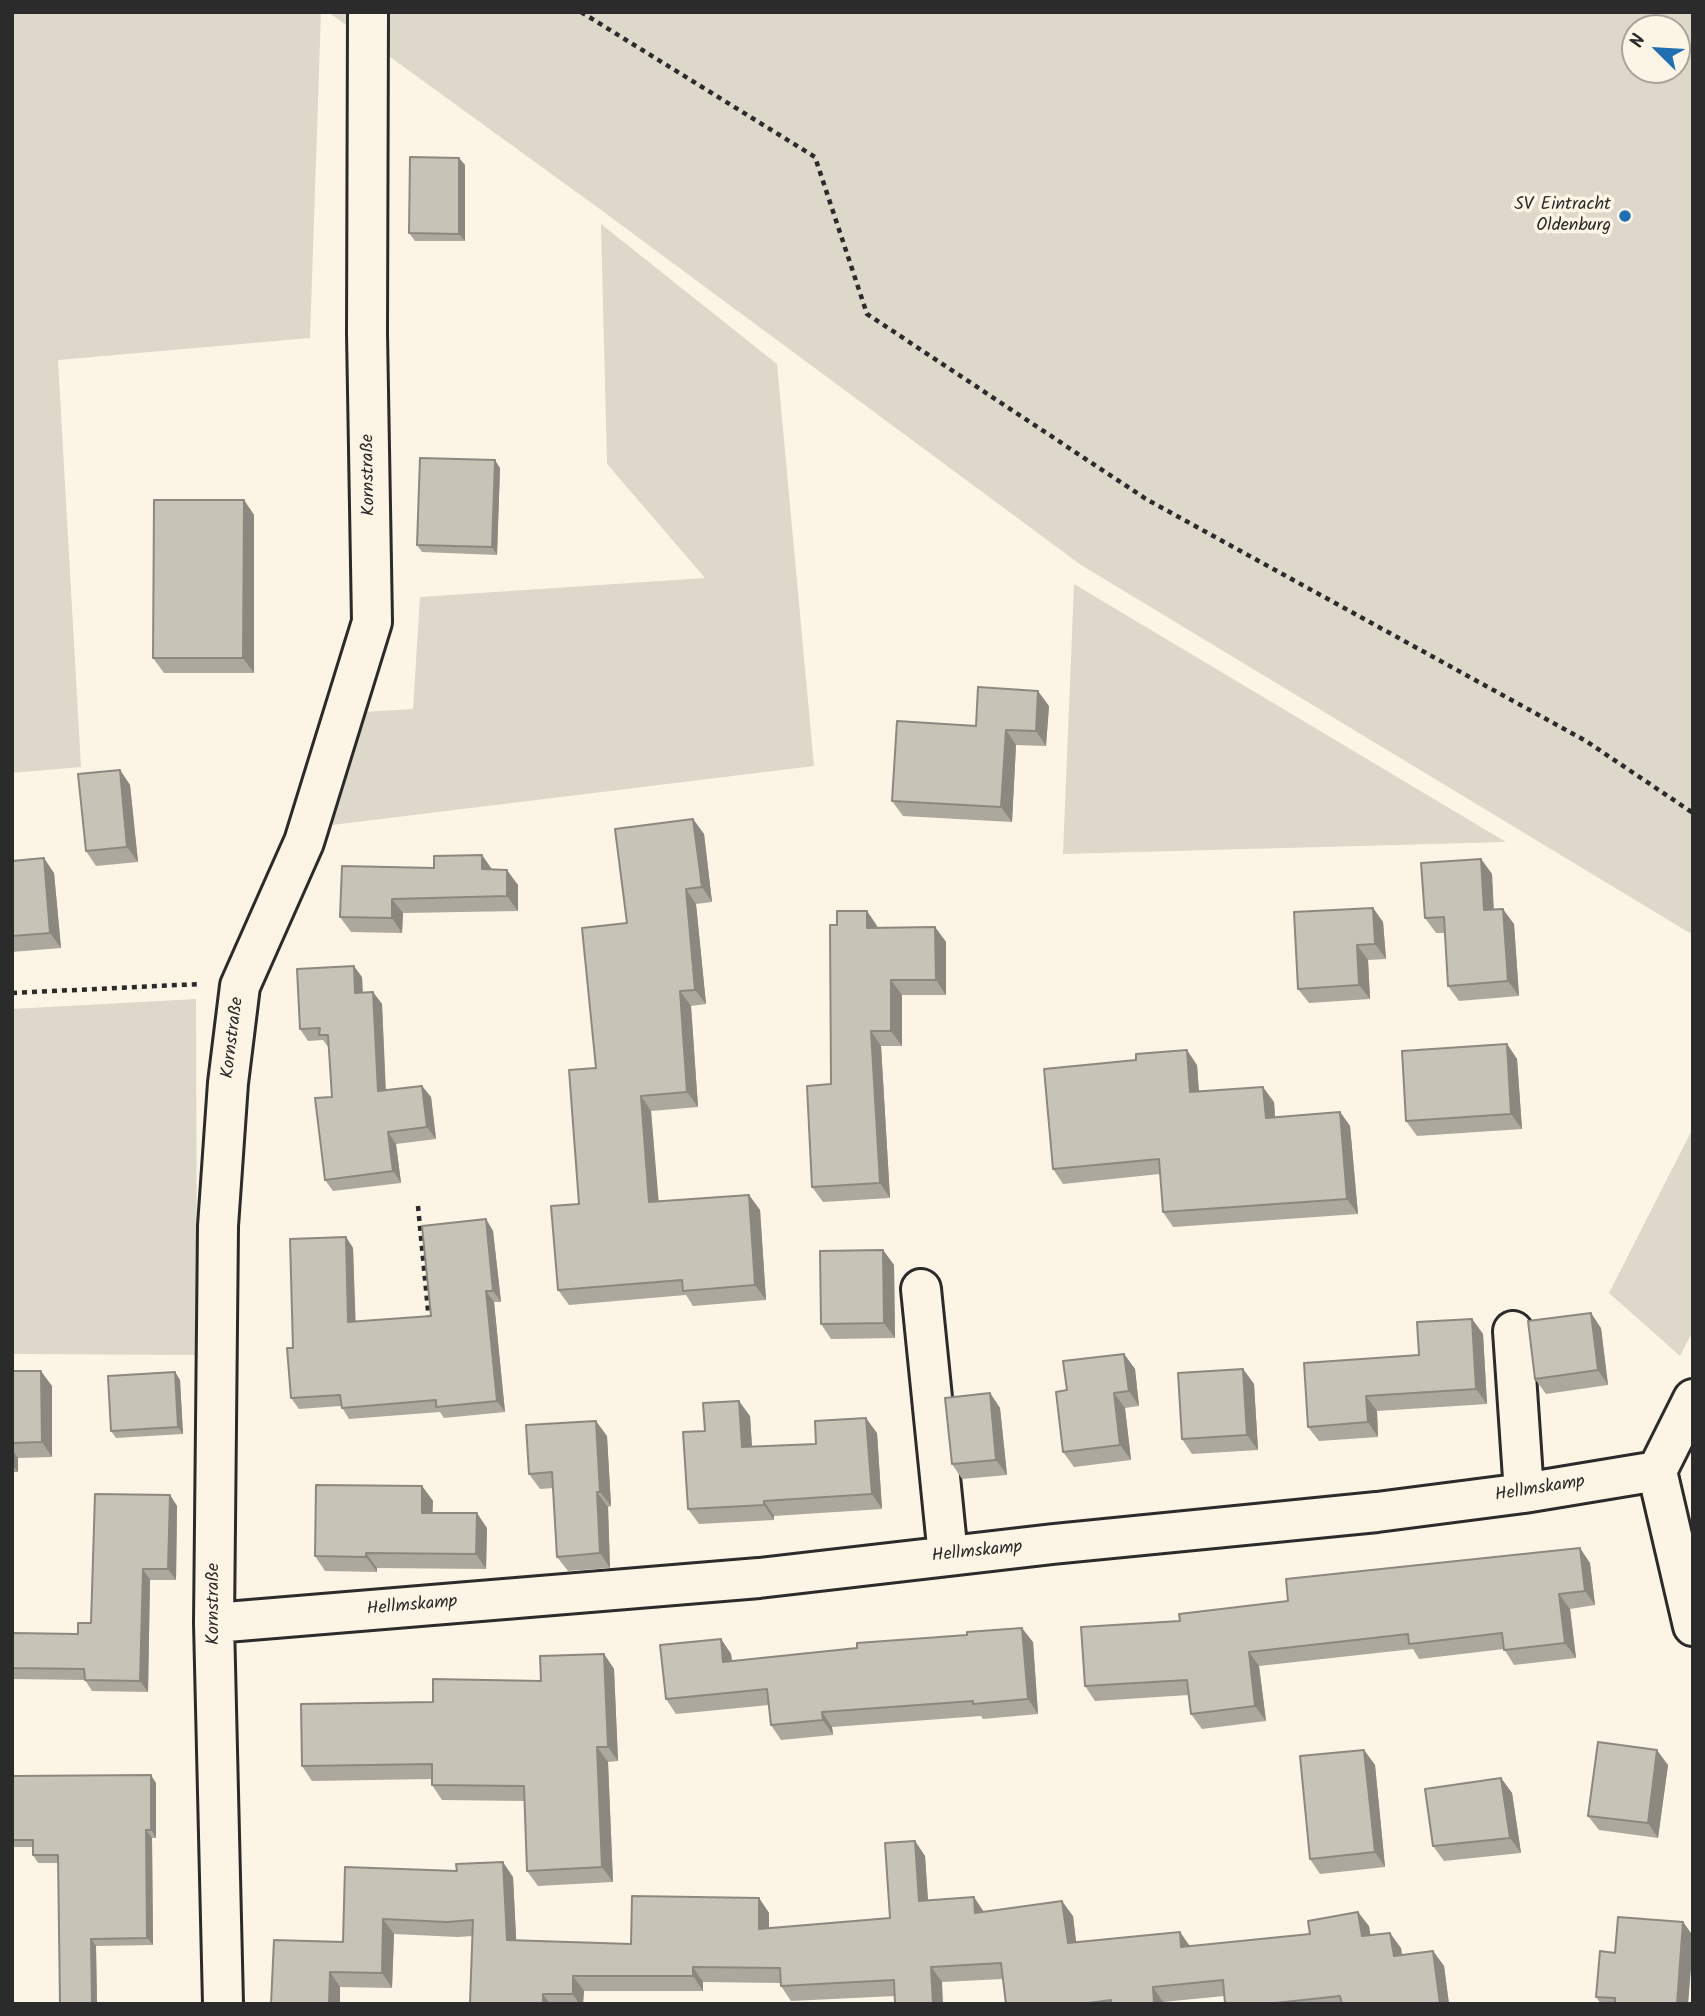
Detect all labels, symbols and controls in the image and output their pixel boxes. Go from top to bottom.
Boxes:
north arrow [1621,14,1691,84]
text: N [1622,30,1655,53]
place label: SV Eintracht Oldenburg [1514,195,1611,238]
marker: SV Eintracht Oldenburg [1617,208,1633,224]
street label: Kornstraße [358,434,382,516]
street label: Kornstraße [218,996,250,1080]
street label: Hellmskamp [1493,1472,1587,1508]
street label: Hellmskamp [931,1538,1023,1568]
street label: Kornstraße [204,1563,226,1645]
street label: Hellmskamp [366,1592,458,1622]

